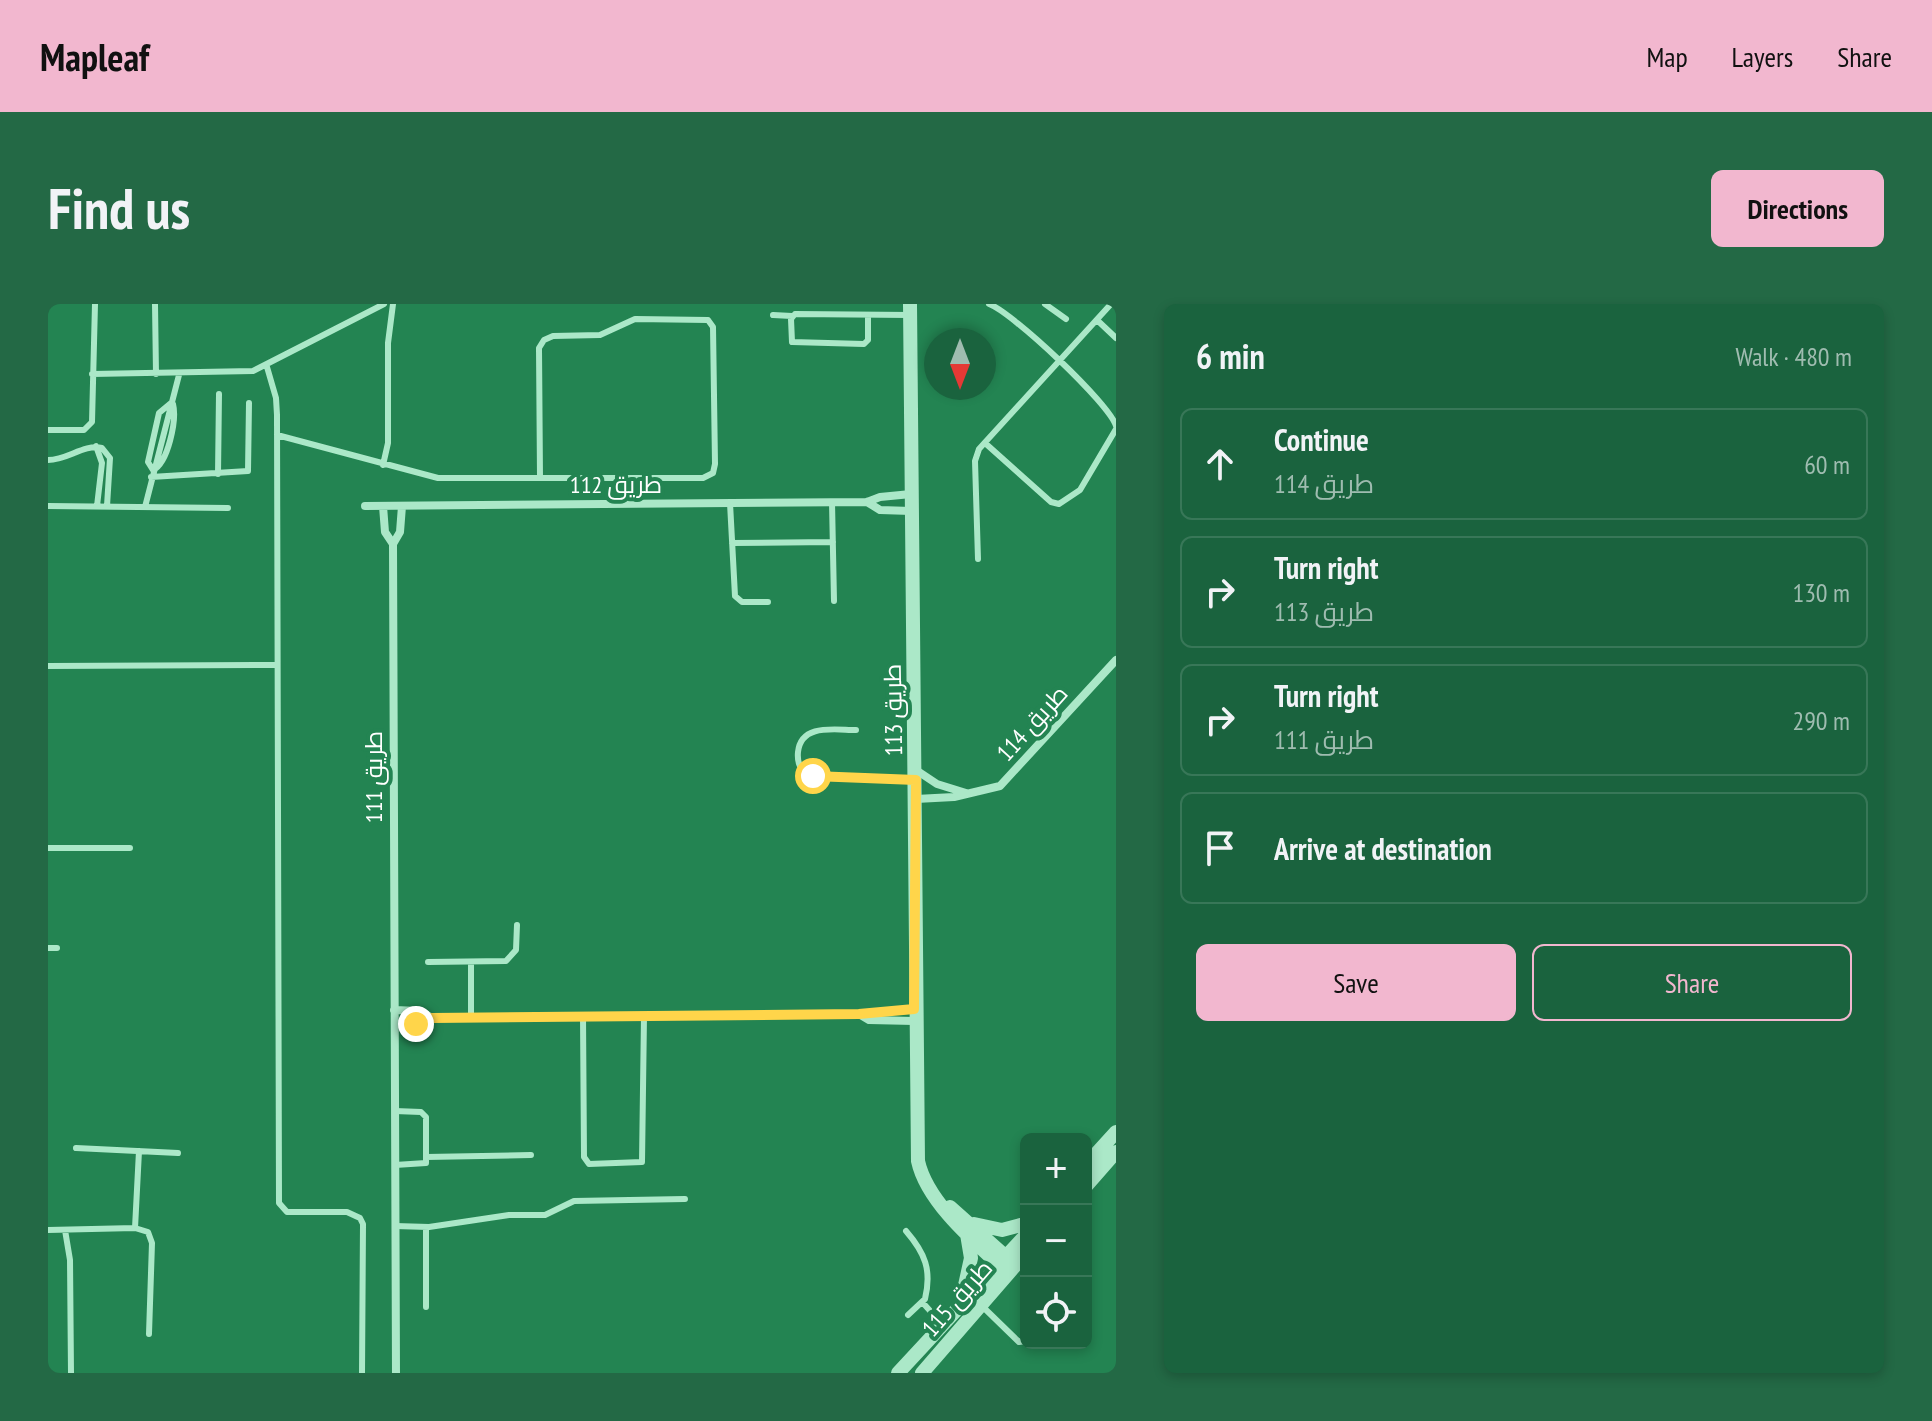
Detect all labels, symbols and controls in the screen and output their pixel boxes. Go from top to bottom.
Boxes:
text: Mapleaf [40,32,149,81]
text: Map [1646,38,1688,75]
text: Layers [1732,38,1793,75]
text: Share [1837,38,1892,75]
button: Directions [1711,170,1884,247]
text: Find us [48,172,190,244]
north arrow [924,328,996,400]
text: 6 min [1196,334,1265,378]
text: Walk · 480 m [1735,340,1852,373]
text: Continue [1274,420,1369,459]
icon: ahead [1198,442,1242,486]
text: 60 m [1804,448,1850,481]
text: طريق 114 [1274,467,1374,500]
street label: طريق 112 [570,469,662,500]
text: Turn right [1274,548,1378,587]
icon: right [1198,570,1242,614]
text: 130 m [1792,576,1850,609]
text: طريق 113 [1274,595,1374,628]
street label: طريق 113 [877,664,909,756]
text: Turn right [1274,676,1378,715]
street label: طريق 114 [990,678,1074,768]
icon: right [1198,698,1242,742]
text: 290 m [1792,704,1850,737]
text: طريق 111 [1274,723,1374,756]
street label: طريق 111 [358,731,389,823]
route start [795,758,831,794]
icon: arrive [1198,826,1242,870]
text: Arrive at destination [1274,829,1492,868]
button: Save [1196,944,1516,1021]
button: Share [1532,944,1852,1021]
route end [398,1006,434,1042]
map controls [1020,1133,1092,1349]
button: + [1020,1133,1092,1205]
button: − [1020,1205,1092,1277]
street label: طريق 115 [915,1253,999,1343]
button: locate [1020,1277,1092,1349]

